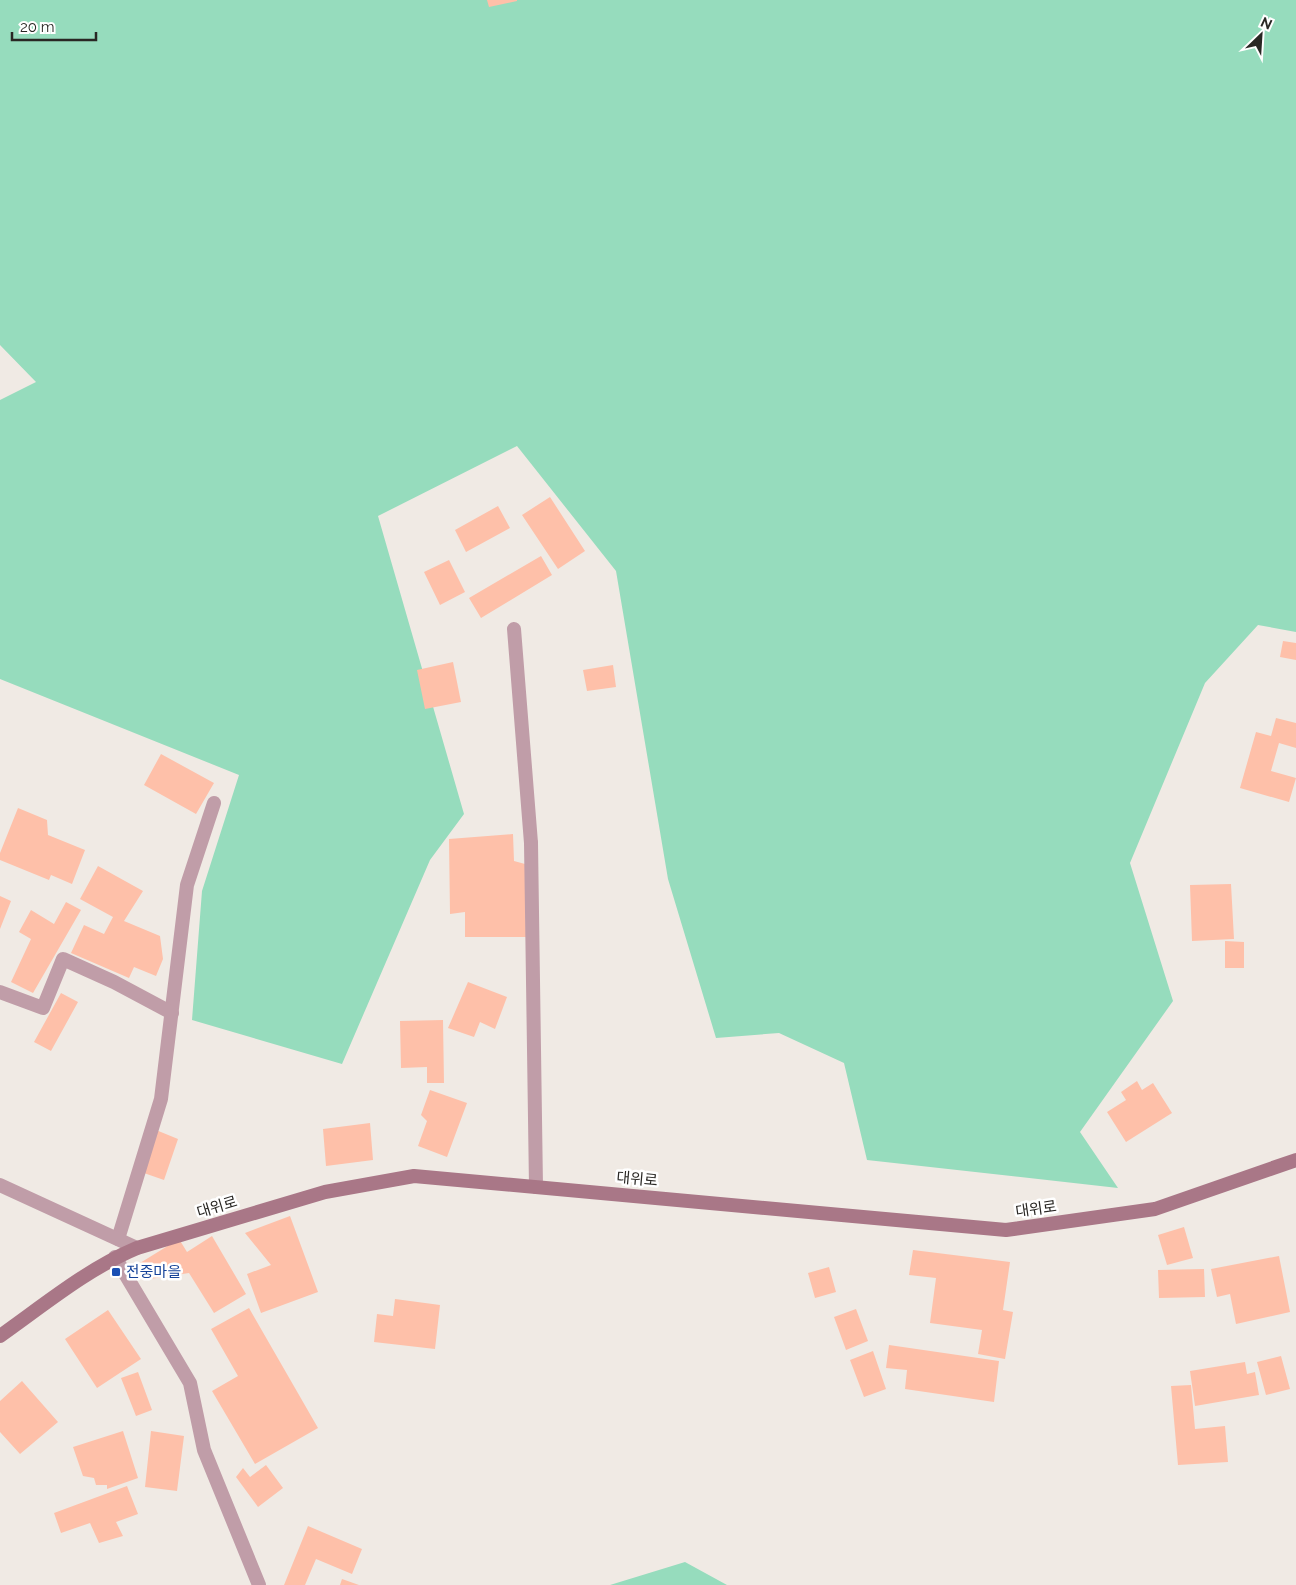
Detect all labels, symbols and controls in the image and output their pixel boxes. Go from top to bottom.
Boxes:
scale bar [12,10,96,42]
north arrow [1236,10,1286,60]
text: N [1258,14,1275,33]
text: 20 m [20,18,55,36]
street label: 대위로 [616,1168,658,1190]
street label: 대위로 [195,1192,239,1222]
street label: 대위로 [1014,1197,1058,1221]
place label: 전중마을 [126,1263,181,1281]
marker: 전중마을 [110,1266,122,1278]

